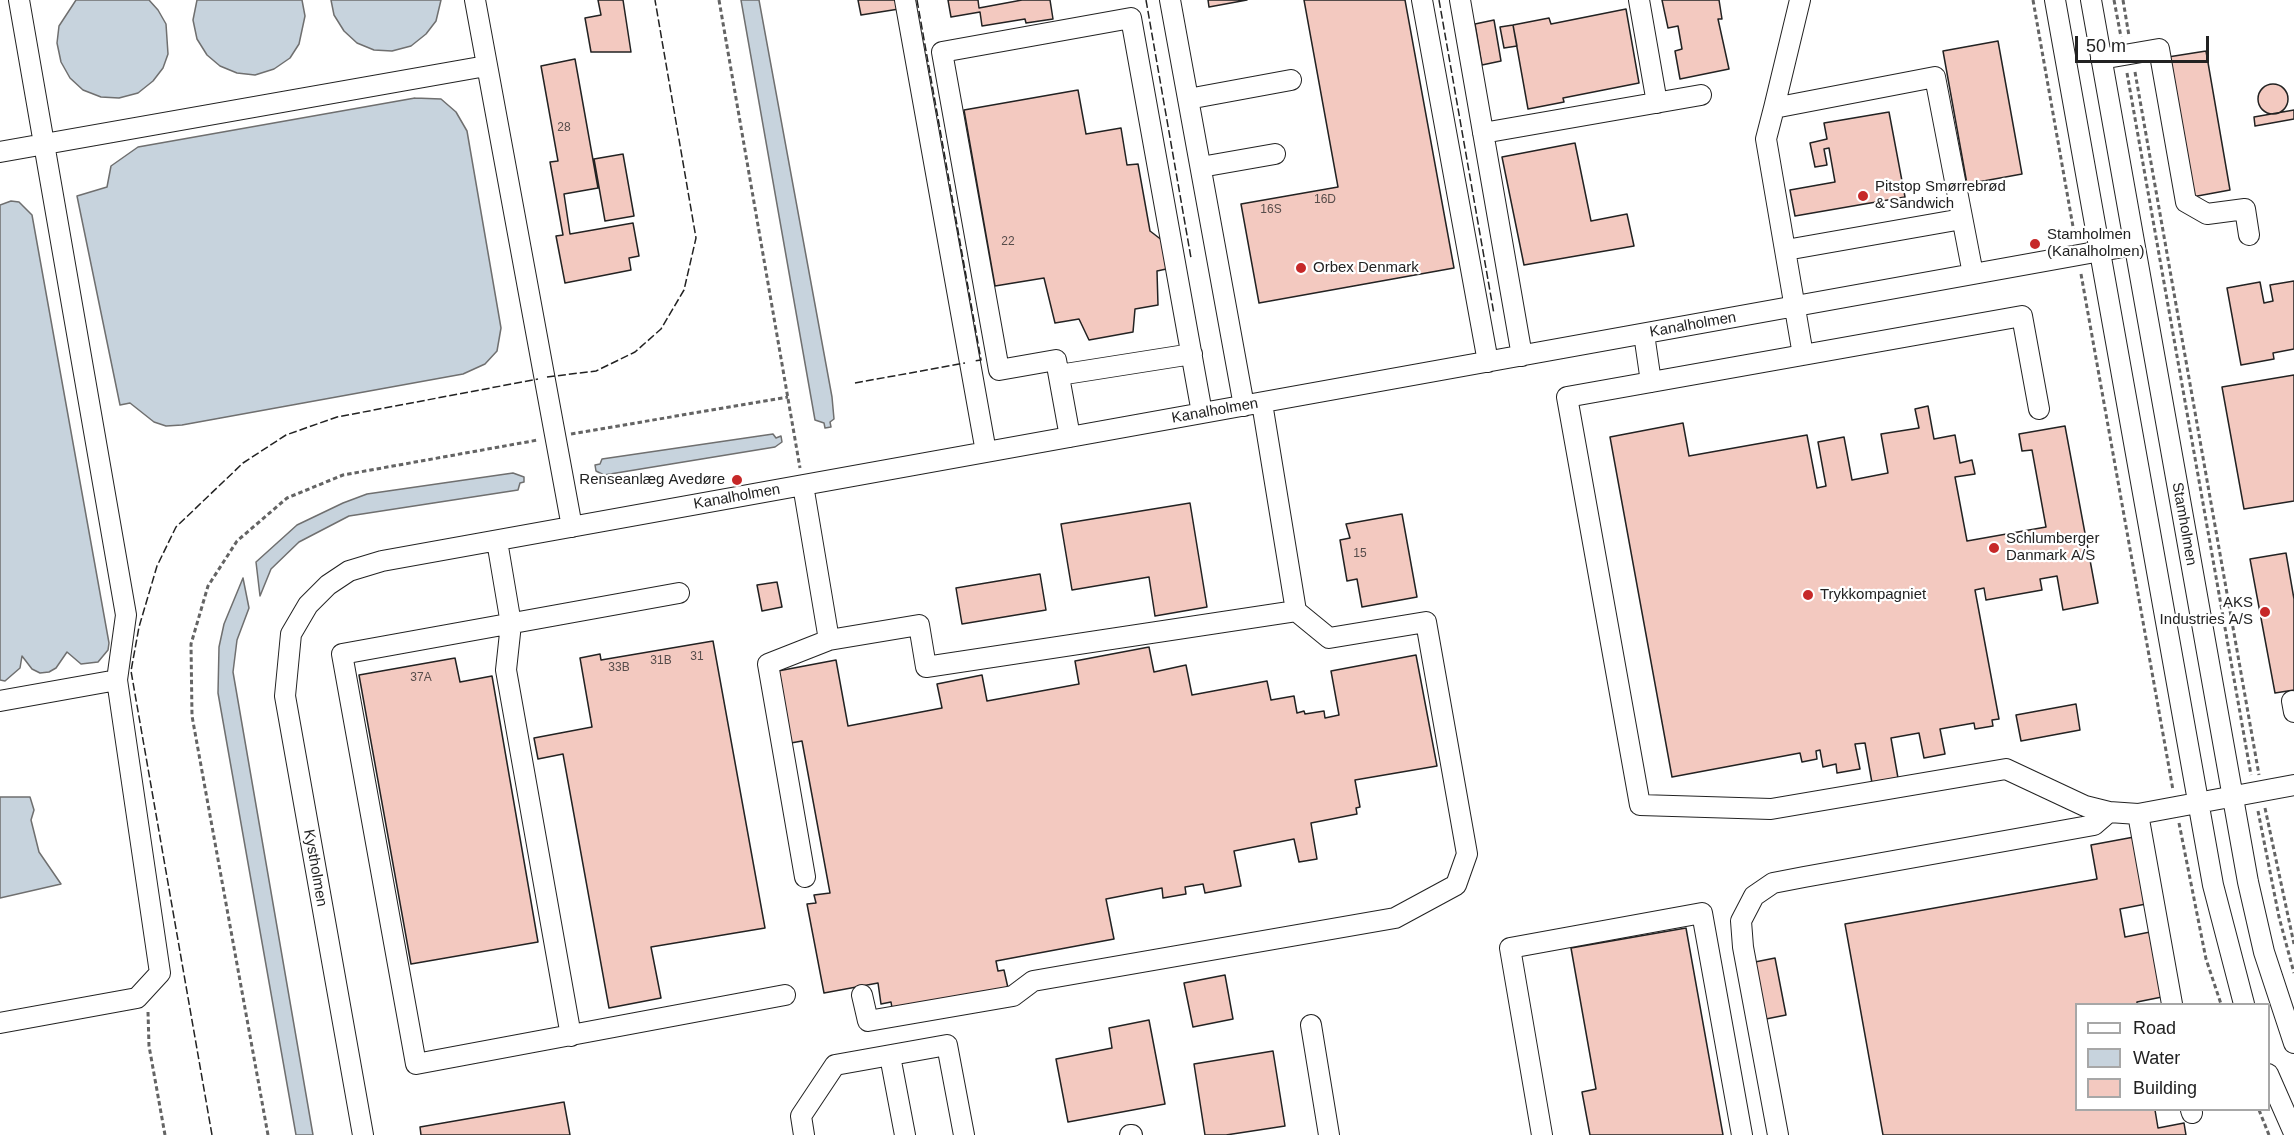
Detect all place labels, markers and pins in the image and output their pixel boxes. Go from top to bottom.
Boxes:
place label: Pitstop Smørrebrød & Sandwich [1875,178,2006,213]
marker: Pitstop Smørrebrød & Sandwich [1856,189,1870,203]
place label: Stamholmen (Kanalholmen) [2047,226,2145,261]
marker: Stamholmen (Kanalholmen) [2028,237,2042,251]
place label: Orbex Denmark [1313,259,1419,277]
marker: Orbex Denmark [1294,261,1308,275]
place label: Renseanlæg Avedøre [579,471,725,489]
marker: Renseanlæg Avedøre [730,473,744,487]
place label: Schlumberger Danmark A/S [2006,530,2099,565]
marker: Schlumberger Danmark A/S [1987,541,2001,555]
place label: Trykkompagniet [1820,586,1926,604]
marker: Trykkompagniet [1801,588,1815,602]
place label: AKS Industries A/S [2160,594,2253,629]
marker: AKS Industries A/S [2258,605,2272,619]

